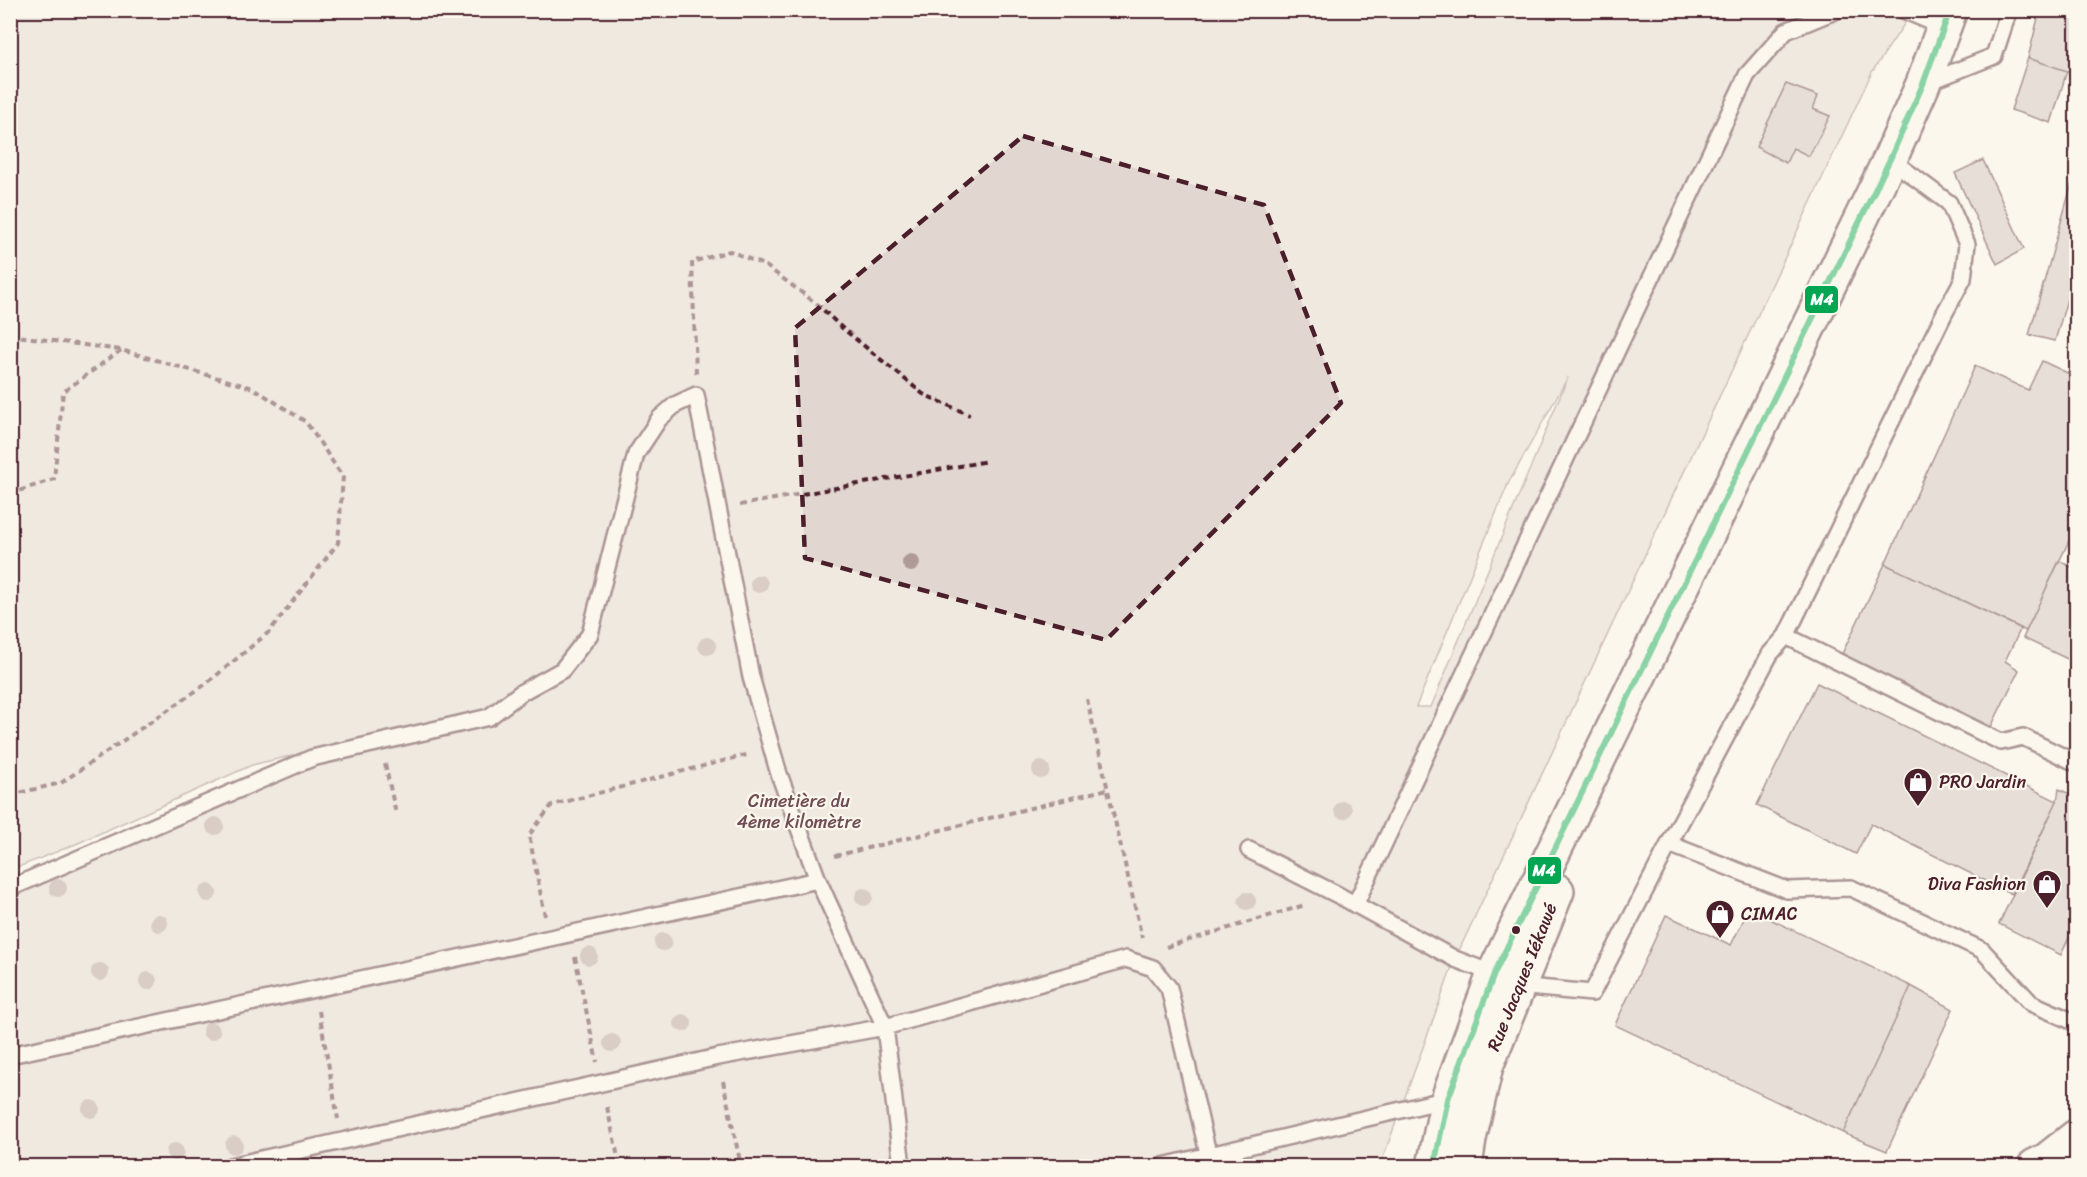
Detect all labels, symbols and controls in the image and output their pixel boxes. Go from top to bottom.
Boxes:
line badge: M4 [1804,285,1839,314]
text: M4 [1809,285,1834,314]
shop icon: PRO Jardin [1902,766,1934,808]
place label: PRO Jardin [1939,766,2027,798]
park label: Cimetière du 4ème kilomètre [737,785,861,838]
line badge: M4 [1527,856,1562,885]
text: M4 [1531,856,1556,885]
place label: Diva Fashion [1928,868,2026,900]
shop icon: Diva Fashion [2031,868,2063,910]
street label: Rue Jacques Iékawé [1478,898,1566,1056]
shop icon: CIMAC [1704,898,1736,940]
place label: CIMAC [1741,898,1797,930]
unlabelled marker [1510,924,1522,936]

